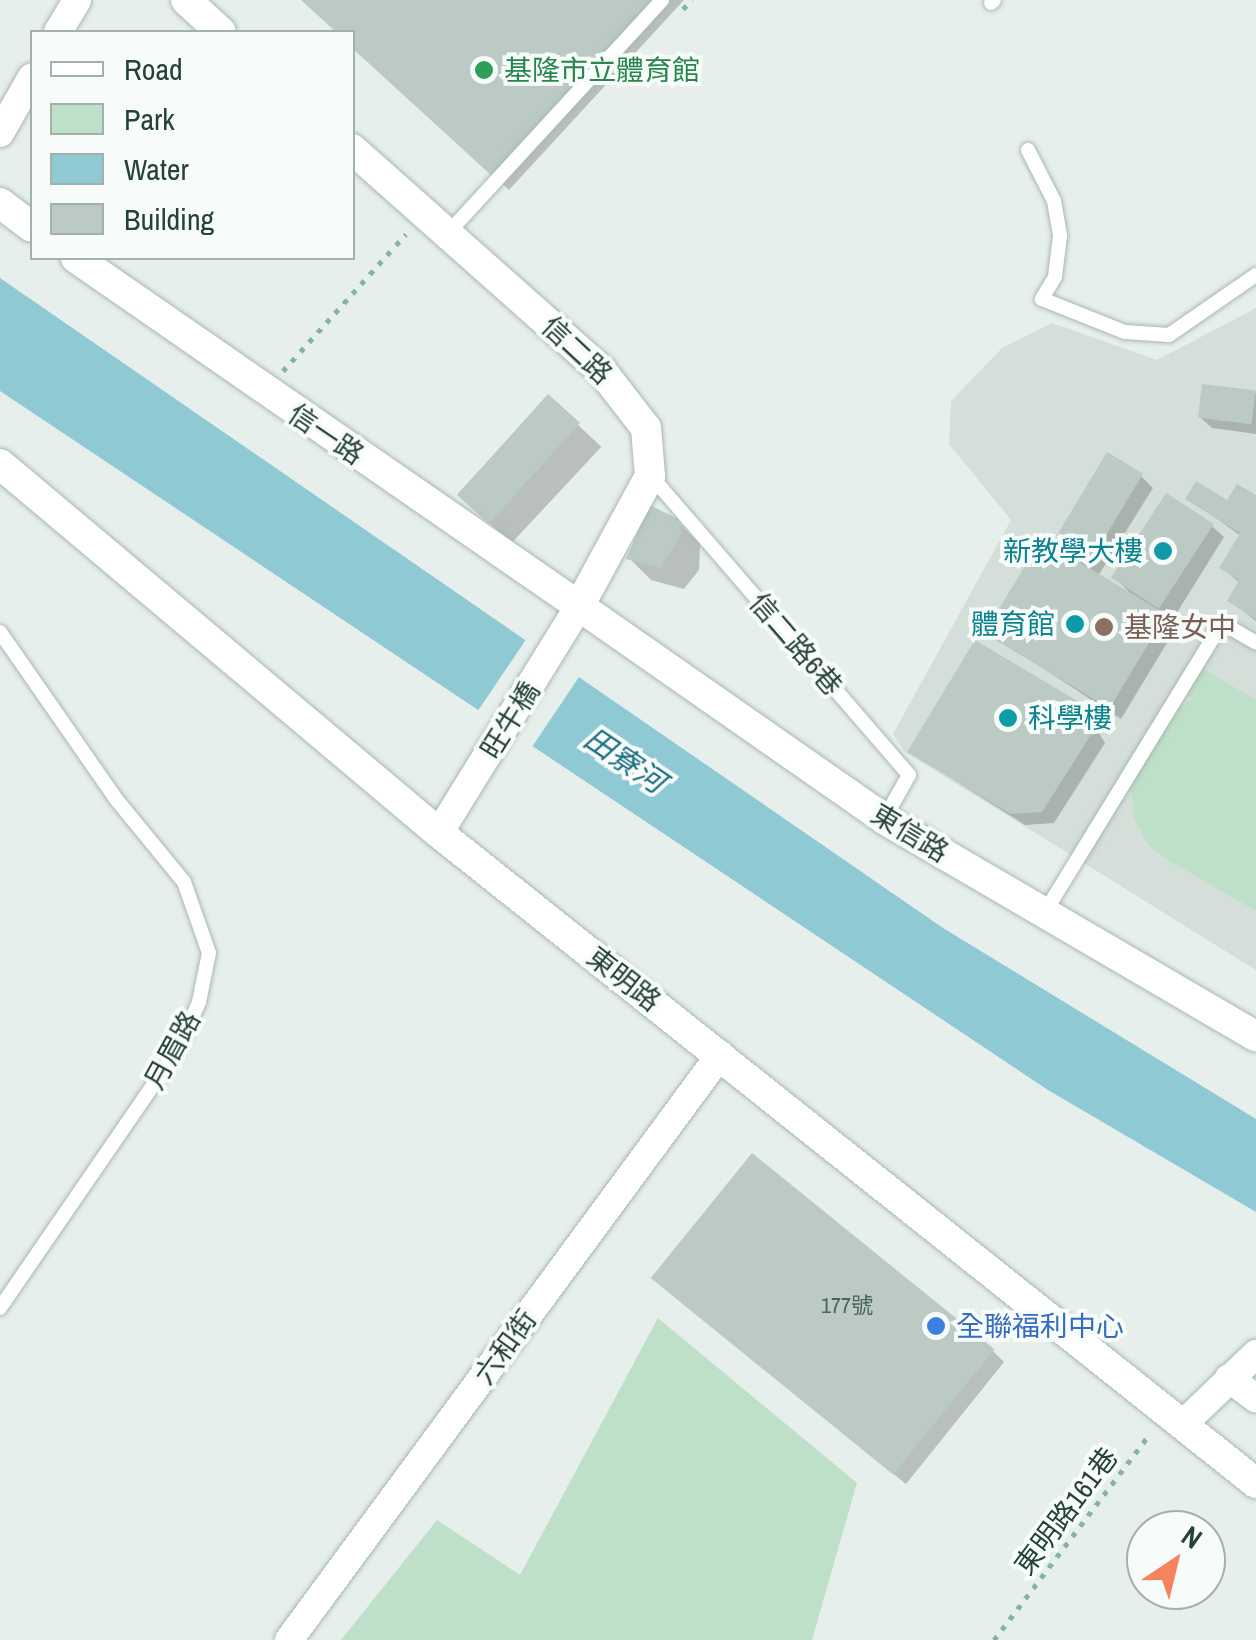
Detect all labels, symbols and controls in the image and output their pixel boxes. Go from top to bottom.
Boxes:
legend [30,30,355,260]
text: Road [124,49,183,89]
place label: 基隆市立體育館 [504,53,700,87]
marker: 基隆市立體育館 [473,59,495,81]
text: Park [124,99,175,139]
text: Water [124,149,189,189]
text: Building [124,199,214,239]
street label: 信二路 [535,309,619,391]
street label: 信一路 [282,397,370,471]
place label: 新教學大樓 [1003,534,1143,568]
marker: 新教學大樓 [1152,540,1174,562]
street label: 信二路6巷 [742,586,850,702]
place label: 體育館 [971,607,1055,641]
place label: 基隆女中 [1124,610,1236,644]
marker: 體育館 [1064,613,1086,635]
marker: 基隆女中 [1093,616,1115,638]
street label: 旺牛橋 [473,675,547,765]
place label: 科學樓 [1028,701,1112,735]
marker: 科學樓 [997,707,1019,729]
water label: 田寮河 [578,720,672,800]
street label: 東信路 [865,797,955,869]
street label: 東明路 [581,940,667,1018]
street label: 月眉路 [137,1005,207,1095]
house number: 177號 [821,1293,873,1319]
street label: 六和街 [467,1303,543,1391]
place label: 全聯福利中心 [956,1309,1124,1343]
marker: 全聯福利中心 [925,1315,947,1337]
street label: 東明路161巷 [1007,1441,1125,1581]
north arrow [1126,1510,1226,1610]
text: N [1174,1517,1210,1557]

